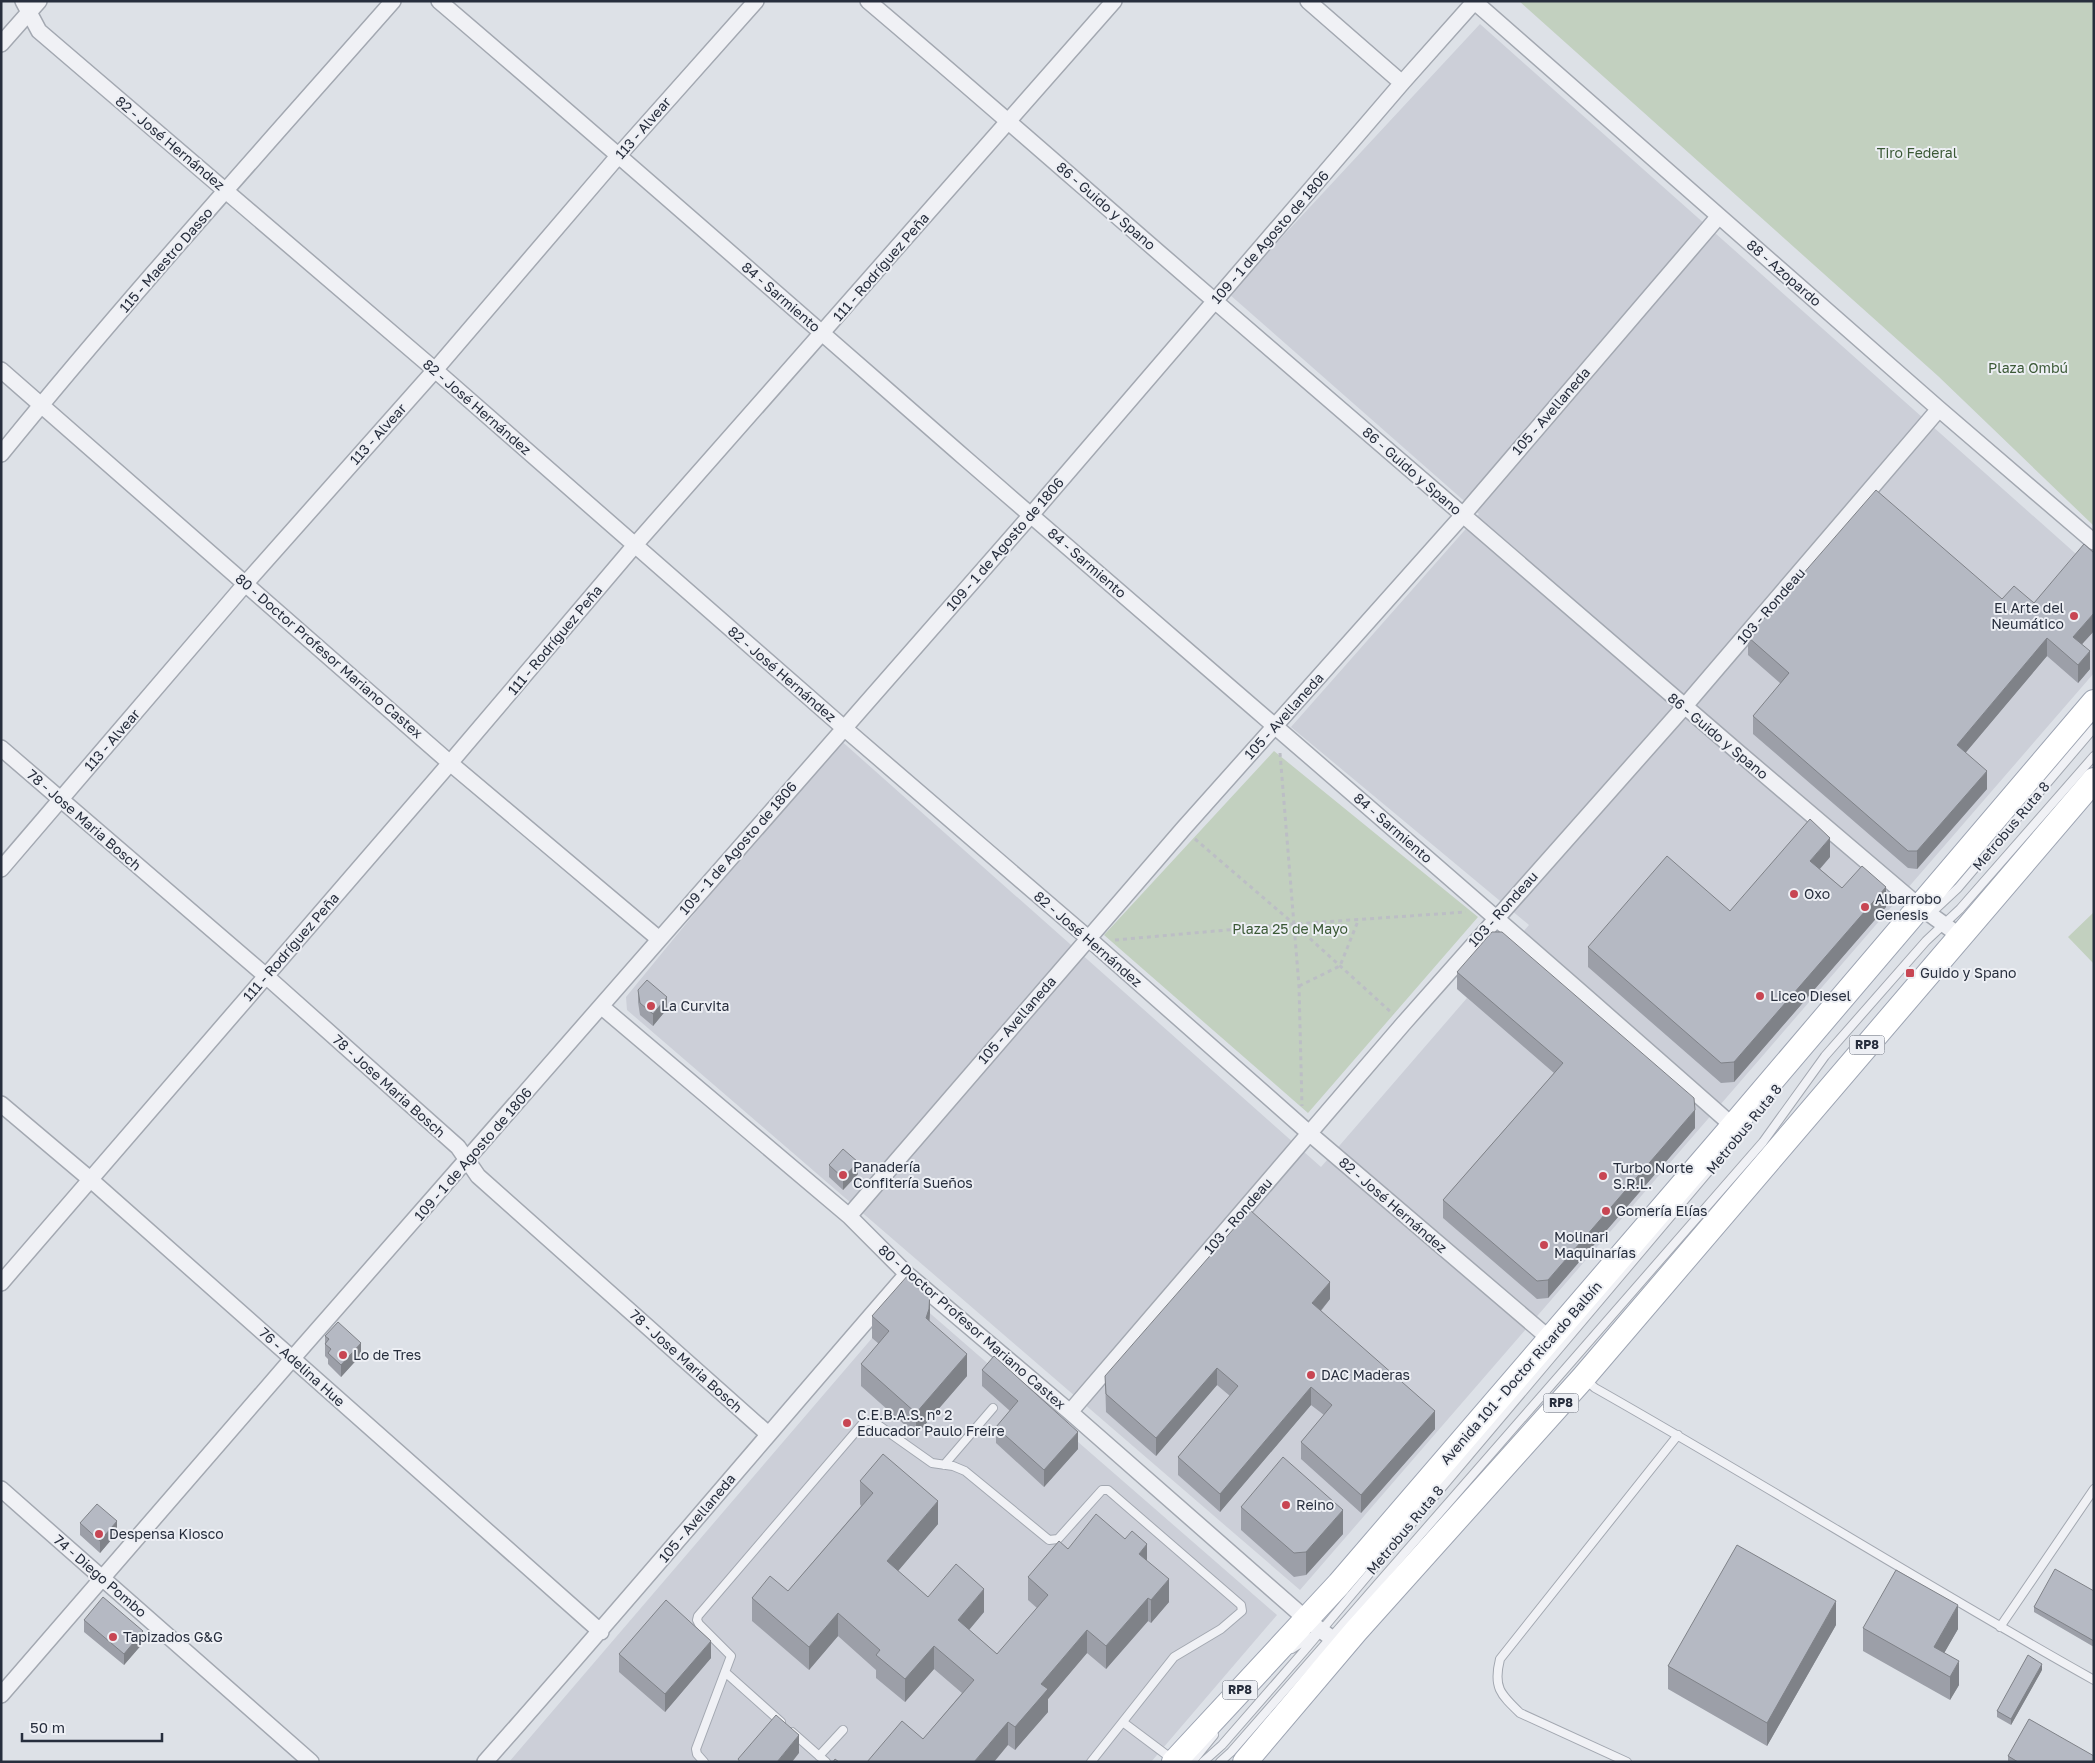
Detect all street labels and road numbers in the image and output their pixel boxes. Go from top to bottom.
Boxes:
street label: 82 - José Hernández [112,92,228,193]
street label: 113 - Alvear [611,93,674,162]
street label: 86 - Guido y Spano [1053,158,1159,253]
street label: 109 - 1 de Agosto de 1806 [1207,167,1332,307]
street label: 115 - Maestro Dasso [115,204,216,316]
street label: 111 - Rodríguez Peña [829,209,932,324]
street label: 88 - Azopardo [1744,236,1825,310]
street label: 84 - Sarmiento [739,258,824,335]
street label: 82 - José Hernández [420,355,535,458]
street label: 105 - Avellaneda [1508,363,1593,458]
street label: 113 - Alvear [346,399,410,468]
street label: 86 - Guido y Spano [1359,423,1465,518]
street label: 109 - 1 de Agosto de 1806 [942,474,1067,614]
street label: 84 - Sarmiento [1045,524,1130,601]
street label: 103 - Rondeau [1733,564,1808,647]
street label: 80 - Doctor Profesor Mariano Castex [232,570,427,742]
street label: 111 - Rodríguez Peña [504,581,605,698]
street label: 82 - José Hernández [725,622,840,725]
street label: 105 - Avellaneda [1240,669,1327,762]
street label: 86 - Guido y Spano [1665,689,1772,783]
street label: 113 - Alvear [80,705,143,774]
street label: 78 - Jose Maria Bosch [24,765,145,874]
street label: 109 - 1 de Agosto de 1806 [675,778,800,918]
street label: Metrobus Ruta 8 [1969,778,2053,874]
street label: 84 - Sarmiento [1351,789,1436,866]
street label: 103 - Rondeau [1464,867,1541,950]
street label: 82 - José Hernández [1031,887,1146,990]
street label: 111 - Rodríguez Peña [239,889,342,1004]
street label: 105 - Avellaneda [974,972,1059,1067]
street label: 78 - Jose Maria Bosch [330,1031,449,1141]
road number: RP8 [1850,1036,1884,1054]
street label: Metrobus Ruta 8 [1702,1080,1785,1177]
street label: 109 - 1 de Agosto de 1806 [410,1084,535,1224]
street label: 82 - José Hernández [1336,1153,1451,1256]
street label: 103 - Rondeau [1200,1174,1275,1257]
street label: 80 - Doctor Profesor Mariano Castex [875,1241,1070,1413]
street label: Avenida 101 - Doctor Ricardo Balbín [1436,1278,1605,1468]
street label: 78 - Jose Maria Bosch [627,1306,746,1416]
street label: 76 - Adelina Hue [256,1324,349,1410]
road number: RP8 [1544,1394,1578,1412]
street label: 105 - Avellaneda [655,1470,739,1565]
street label: Metrobus Ruta 8 [1363,1482,1447,1578]
street label: 74 - Diego Pombo [50,1531,150,1621]
road number: RP8 [1222,1680,1258,1700]

